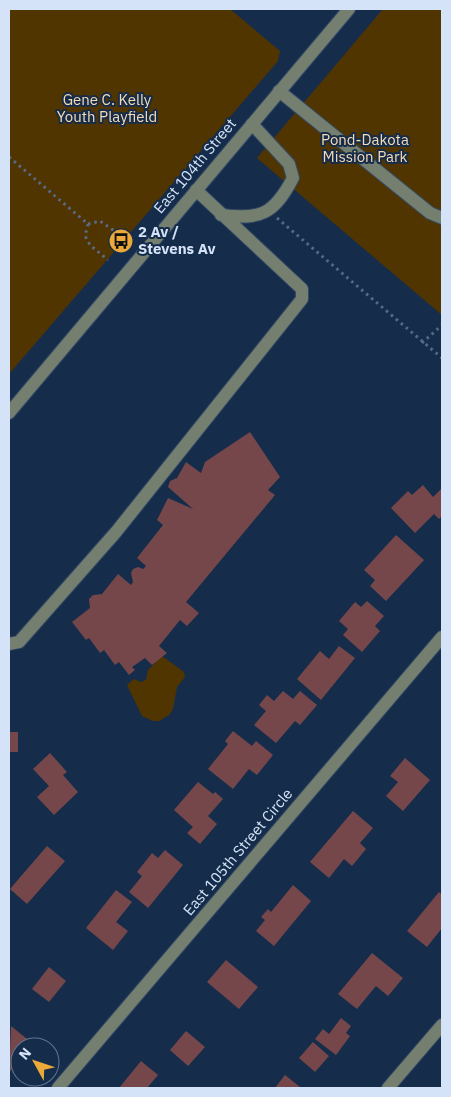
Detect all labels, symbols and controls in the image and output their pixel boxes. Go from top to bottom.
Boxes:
park label: Gene C. Kelly Youth Playfield [57,90,157,126]
street label: East 104th Street [149,114,240,217]
park label: Pond-Dakota Mission Park [321,130,409,166]
place label: 2 Av / Stevens Av [138,222,216,258]
bus stop icon: 2 Av / Stevens Av [108,228,134,254]
street label: East 105th Street Circle [179,784,296,919]
north arrow [10,1037,60,1087]
text: N [15,1044,35,1063]

